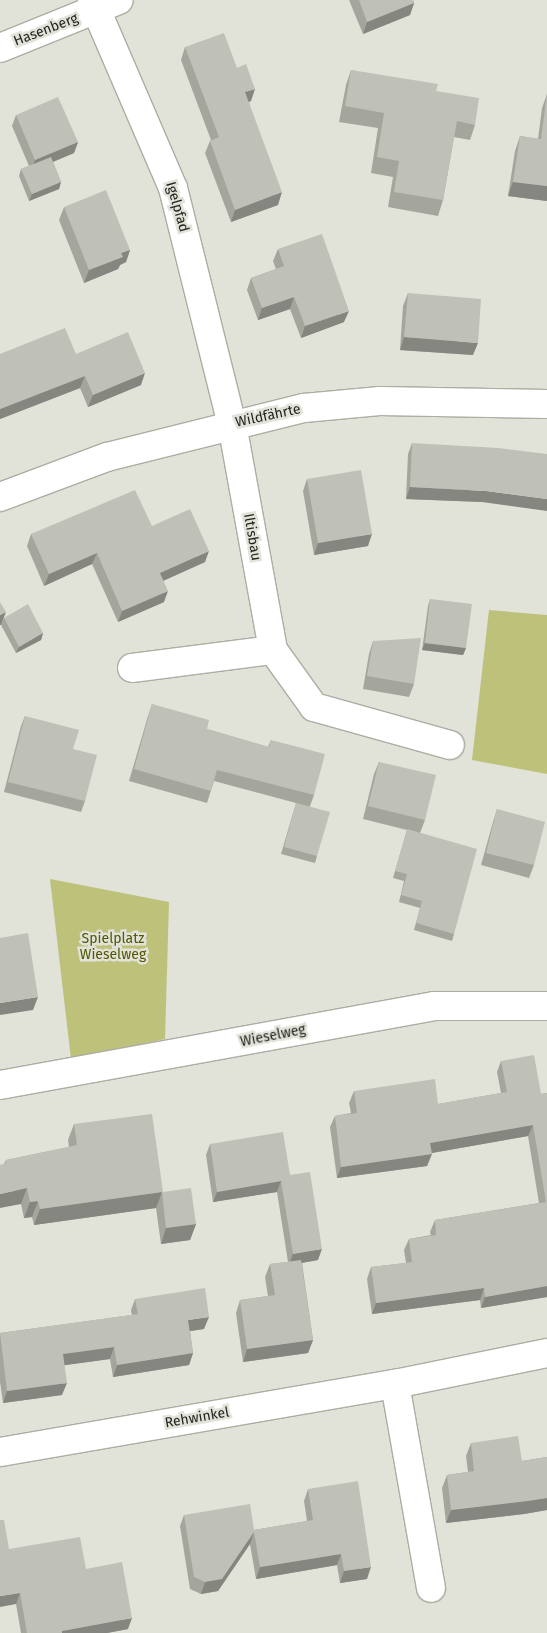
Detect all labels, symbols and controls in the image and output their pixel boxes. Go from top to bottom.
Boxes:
street label: Hasenberg [11,10,81,50]
street label: Igelpfad [162,180,192,234]
street label: Wildfährte [234,401,302,431]
street label: Iltisbau [240,512,264,562]
park label: Spielplatz Wieselweg [80,931,146,964]
street label: Wieselweg [239,1021,307,1051]
street label: Rehwinkel [164,1404,230,1432]

